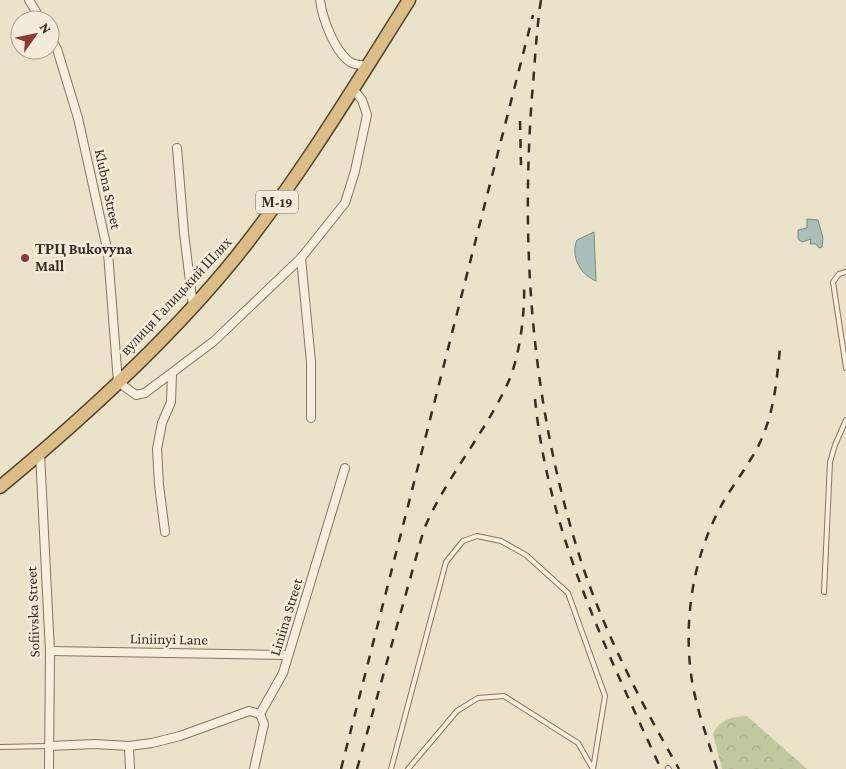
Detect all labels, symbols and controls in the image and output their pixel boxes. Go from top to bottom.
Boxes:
north arrow [10,10,60,60]
text: N [37,20,55,37]
street label: Klubna Street [92,148,124,231]
road number: М-19 [256,190,298,213]
street label: вулиця Галицький Шлях [117,233,235,358]
place label: ТРЦ Bukovyna Mall [35,241,133,274]
marker: ТРЦ Bukovyna Mall [19,252,31,264]
street label: Sofiivska Street [23,565,43,658]
street label: Liniina Street [267,575,306,658]
street label: Liniinyi Lane [130,630,209,649]

